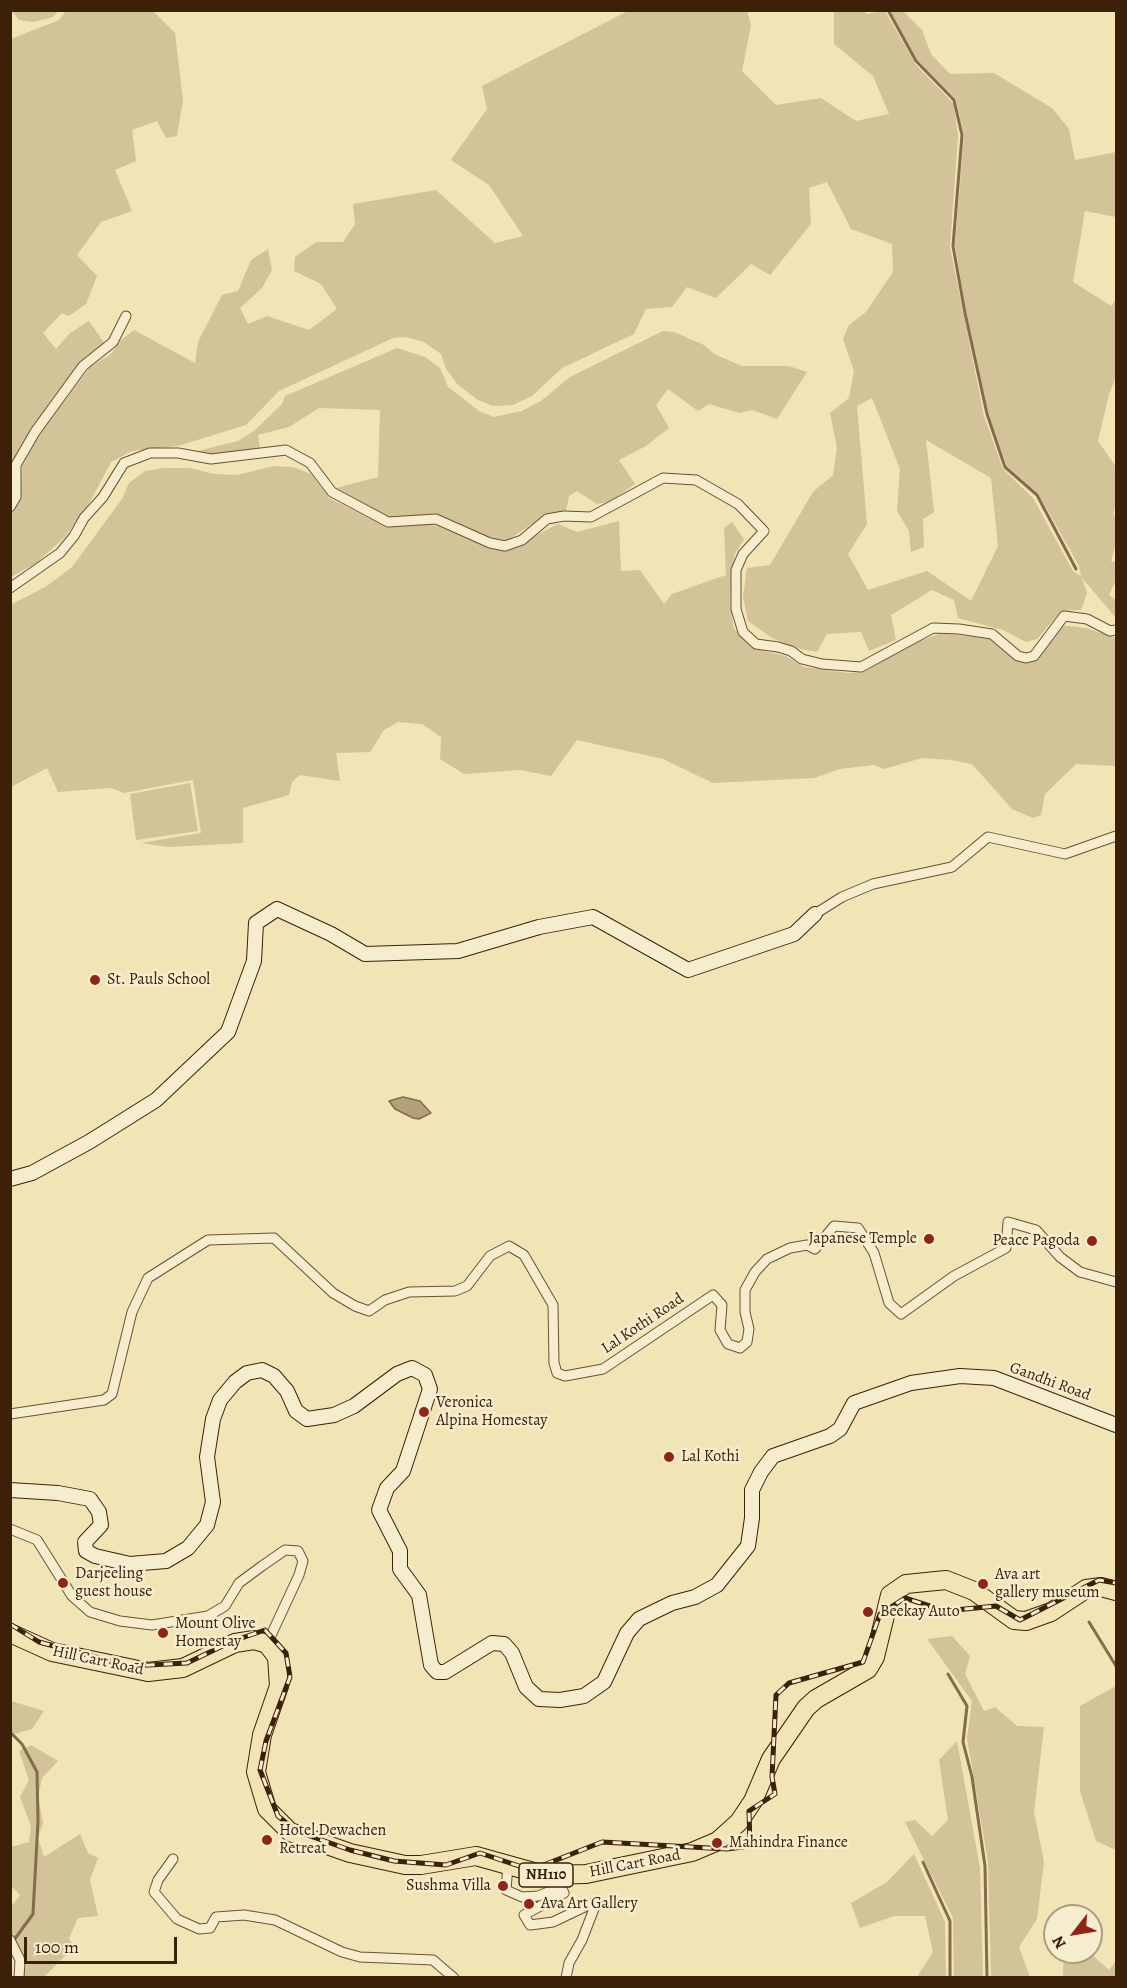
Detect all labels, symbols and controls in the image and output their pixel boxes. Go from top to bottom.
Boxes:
place label: St. Pauls School [107,970,210,990]
marker: St. Pauls School [88,973,102,987]
place label: Japanese Temple [808,1229,917,1249]
place label: Peace Pagoda [992,1231,1080,1251]
marker: Japanese Temple [922,1232,936,1246]
marker: Peace Pagoda [1085,1234,1099,1248]
street label: Lal Kothi Road [598,1289,688,1359]
street label: Gandhi Road [1007,1358,1093,1406]
place label: Veronica Alpina Homestay [436,1393,547,1431]
marker: Veronica Alpina Homestay [417,1405,431,1419]
place label: Lal Kothi [681,1447,740,1467]
marker: Lal Kothi [662,1450,676,1464]
place label: Darjeeling guest house [75,1564,152,1602]
place label: Ava art gallery museum [995,1565,1099,1603]
marker: Darjeeling guest house [56,1576,70,1590]
marker: Ava art gallery museum [976,1577,990,1591]
place label: Beekay Auto [880,1602,960,1622]
marker: Beekay Auto [861,1605,875,1619]
place label: Mount Olive Homestay [175,1614,256,1652]
marker: Mount Olive Homestay [156,1626,170,1640]
street label: Hill Cart Road [51,1642,145,1680]
place label: Hotel Dewachen Retreat [279,1821,386,1859]
marker: Hotel Dewachen Retreat [260,1833,274,1847]
place label: Mahindra Finance [729,1833,848,1853]
marker: Mahindra Finance [710,1836,724,1850]
street label: Hill Cart Road [588,1846,682,1882]
road number: NH110 [519,1863,573,1887]
place label: Sushma Villa [406,1876,491,1896]
marker: Sushma Villa [496,1879,510,1893]
place label: Ava Art Gallery [541,1894,638,1914]
marker: Ava Art Gallery [522,1897,536,1911]
north arrow [1043,1904,1103,1964]
scale bar [27,1925,180,1963]
text: N [1047,1932,1072,1953]
text: 100 m [35,1935,79,1959]

